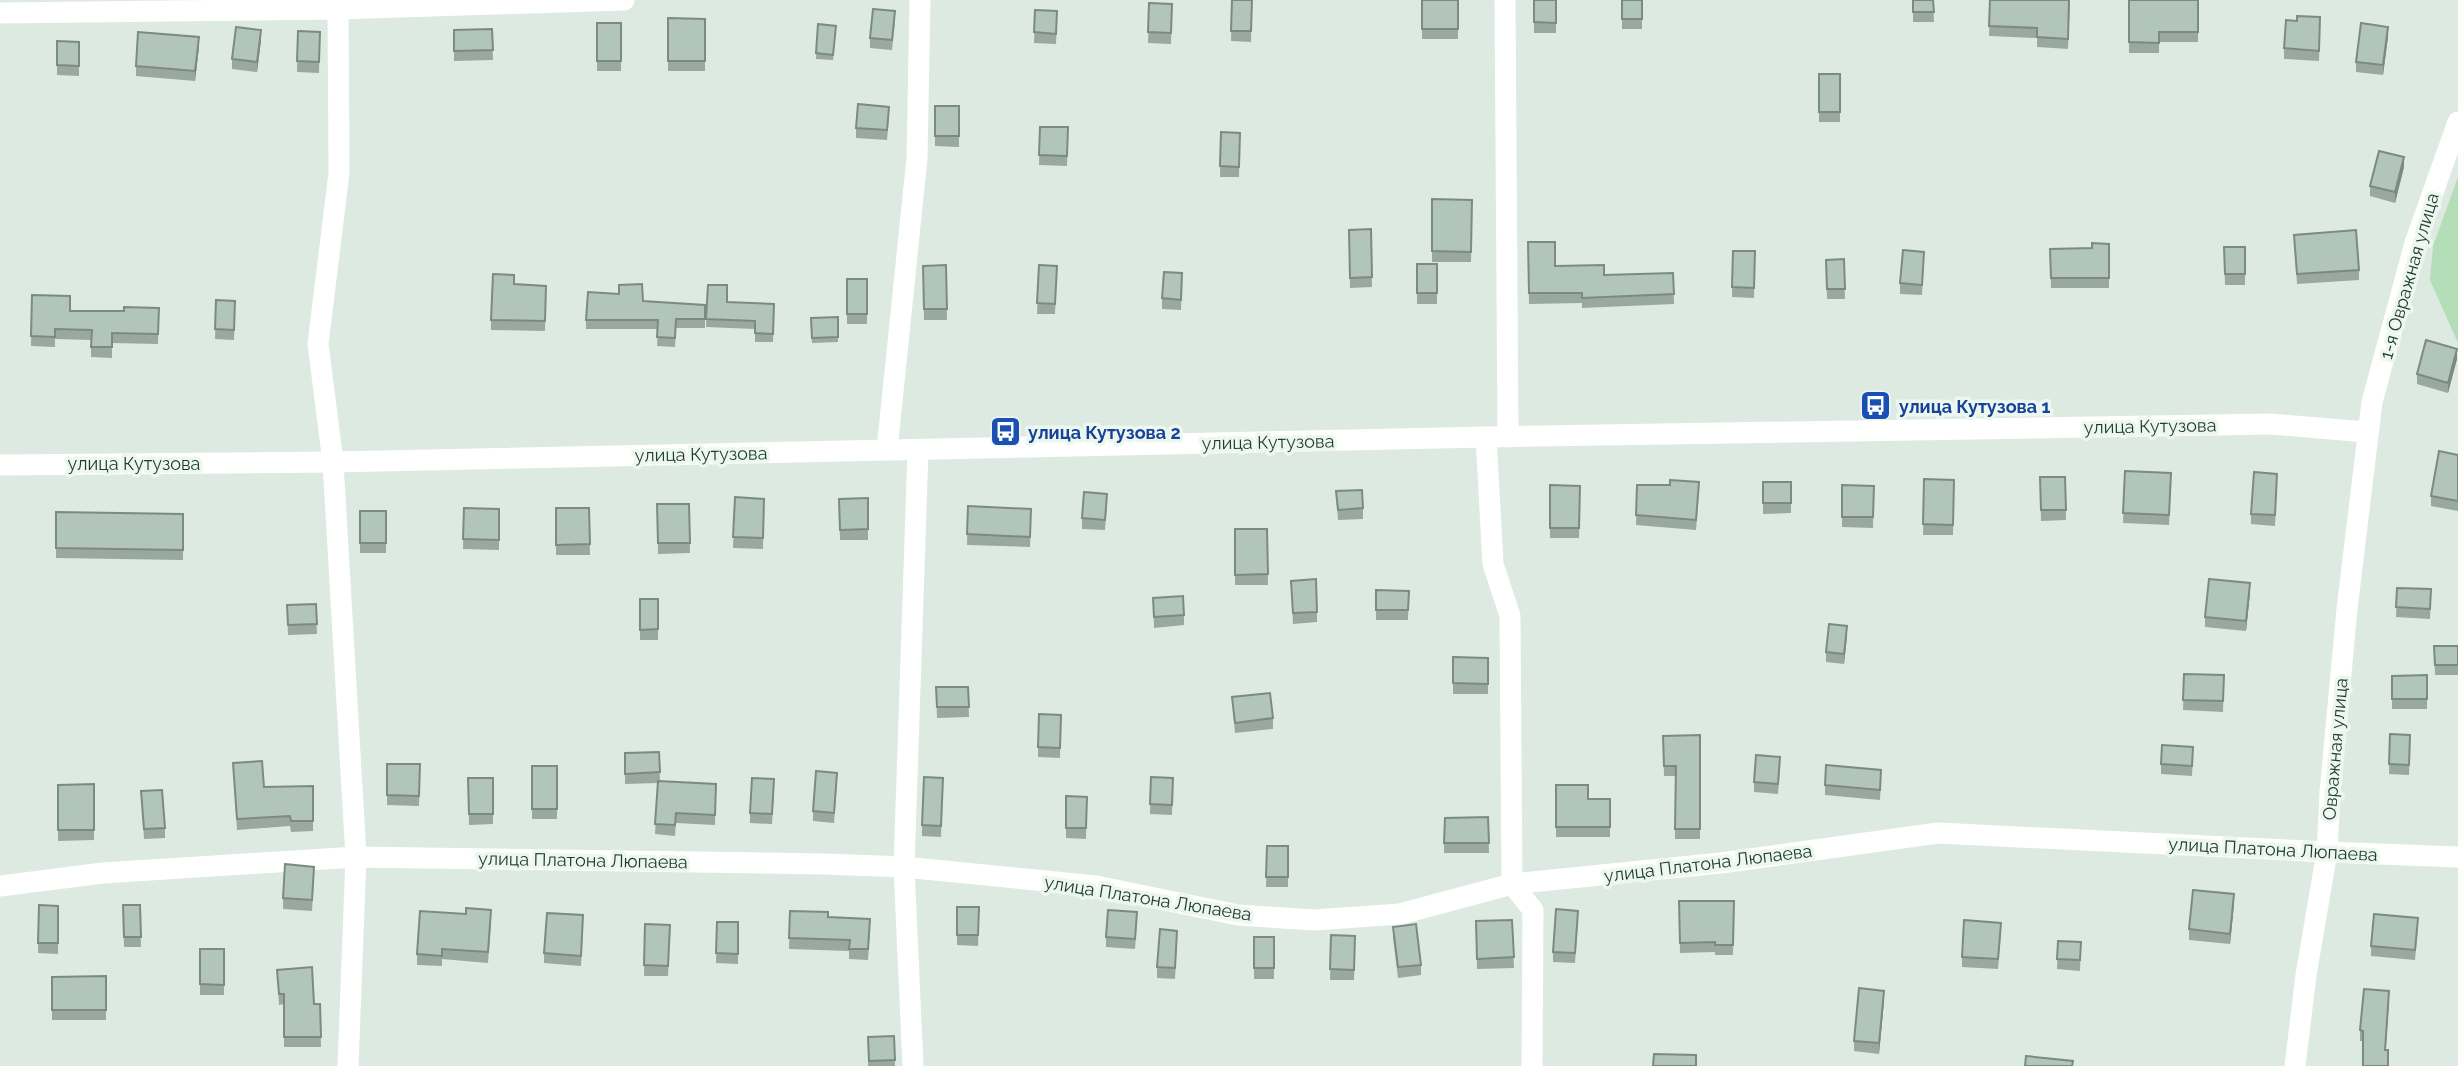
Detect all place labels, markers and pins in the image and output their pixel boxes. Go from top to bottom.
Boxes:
bus stop icon: улица Кутузова 1 [1859,389,1893,423]
place label: улица Кутузова 1 [1899,396,2050,417]
bus stop icon: улица Кутузова 2 [988,415,1022,449]
place label: улица Кутузова 2 [1028,422,1181,443]

